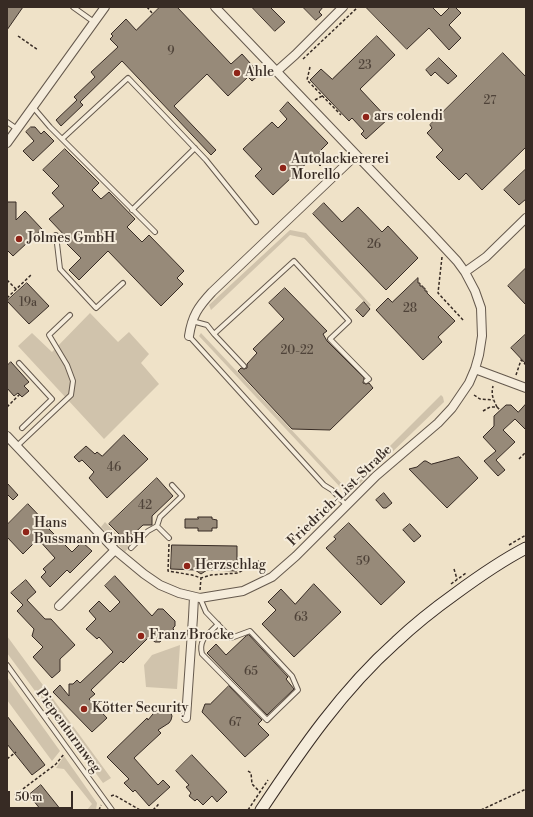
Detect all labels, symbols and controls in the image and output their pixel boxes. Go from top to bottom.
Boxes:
house number: 9 [167,45,175,59]
house number: 23 [358,59,372,73]
place label: Ahle [245,65,274,81]
marker: Ahle [232,68,242,78]
house number: 27 [484,94,496,108]
place label: ars colendi [374,109,443,125]
marker: ars colendi [361,112,371,122]
place label: Autolackiererei Morello [291,152,389,184]
marker: Autolackiererei Morello [278,163,288,173]
place label: Jolmes GmbH [27,231,115,247]
marker: Jolmes GmbH [14,234,24,244]
house number: 26 [367,238,381,252]
house number: 19a [19,296,37,310]
house number: 28 [403,302,417,316]
house number: 20-22 [280,344,314,358]
street label: Friedrich-List-Straße [284,442,396,550]
house number: 46 [107,461,121,475]
house number: 42 [138,499,152,513]
place label: Hans Bussmann GmbH [34,516,145,548]
marker: Hans Bussmann GmbH [21,527,31,537]
house number: 59 [356,555,370,569]
place label: Herzschlag [195,558,266,574]
marker: Herzschlag [182,561,192,571]
house number: 63 [294,611,308,625]
place label: Franz Brocke [149,628,234,644]
marker: Franz Brocke [136,631,146,641]
house number: 65 [244,665,258,679]
street label: Piepenturmweg [32,686,104,776]
place label: Kötter Security [92,701,188,717]
marker: Kötter Security [79,704,89,714]
house number: 67 [229,716,241,730]
scale bar [10,783,75,809]
text: 50 m [15,790,43,805]

